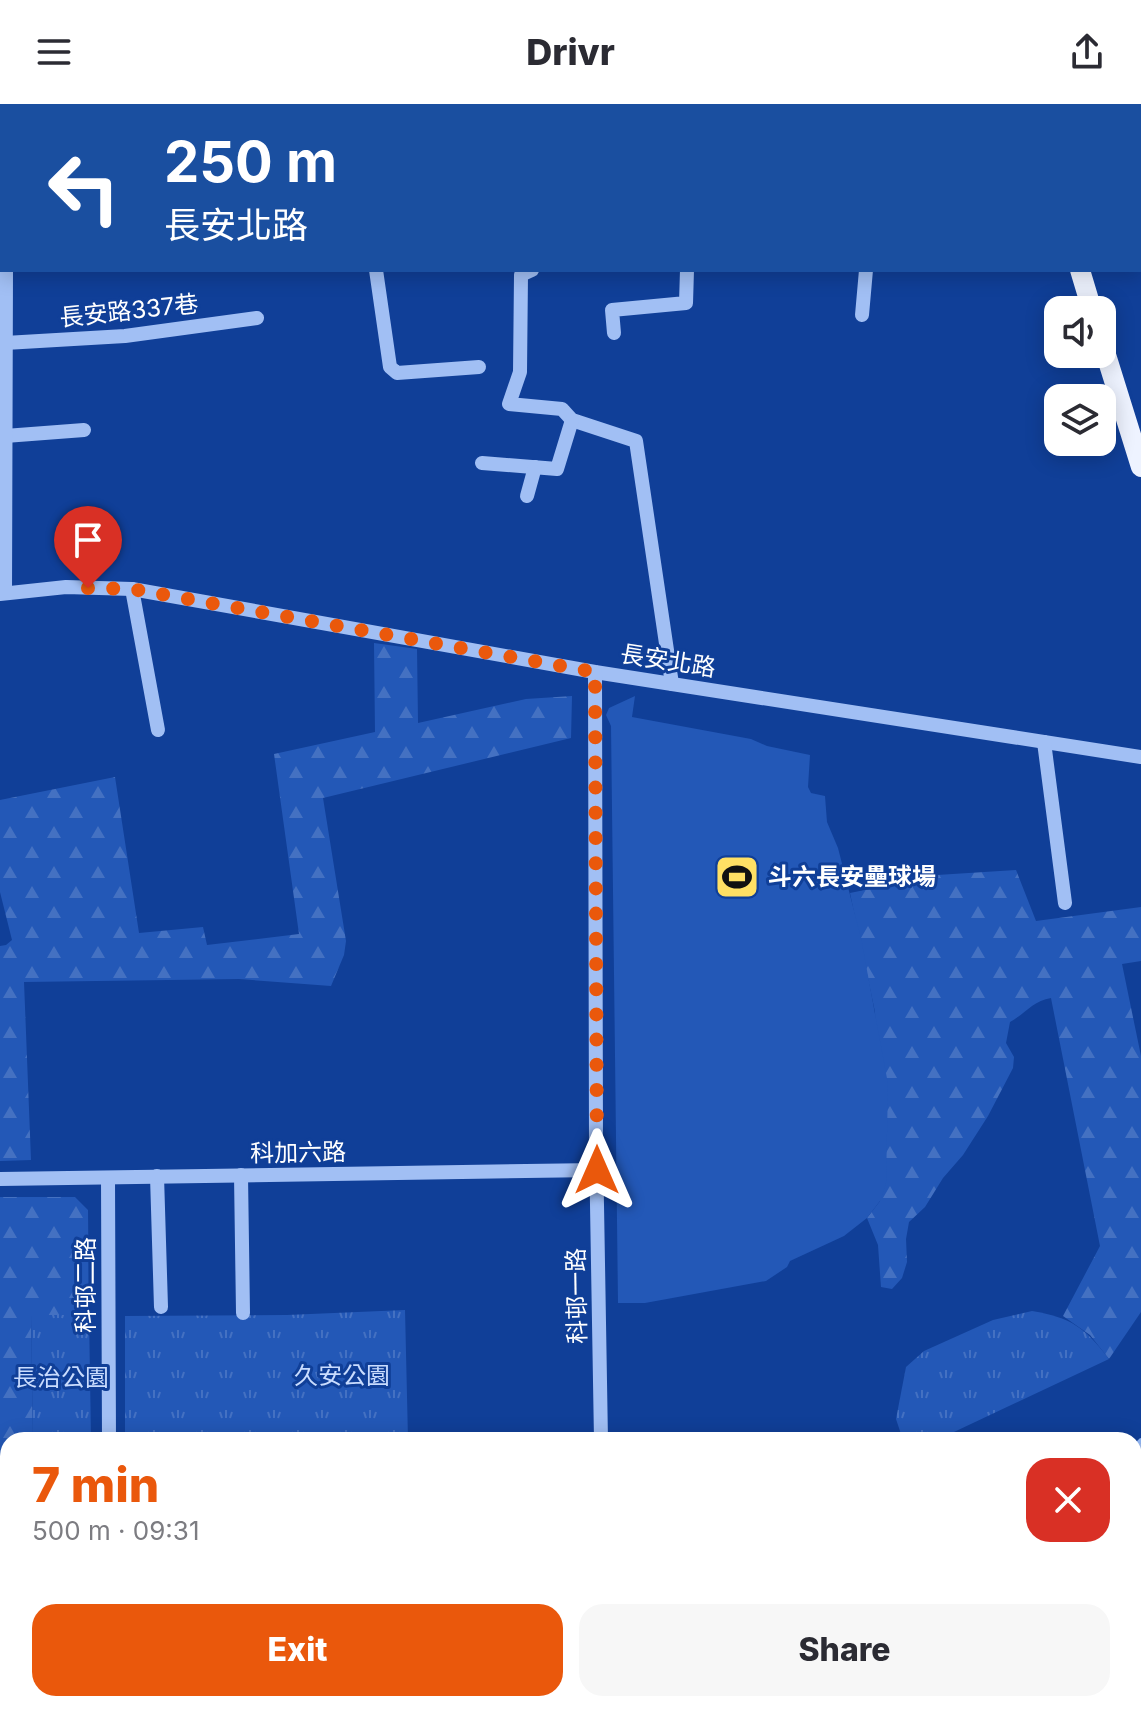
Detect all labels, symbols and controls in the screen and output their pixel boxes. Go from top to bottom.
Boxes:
icon: menu [32,30,76,74]
text: Drivr [526,30,615,74]
icon: share [1065,30,1109,74]
text: 250 m [164,128,337,196]
icon: left [32,136,136,240]
text: 長安北路 [164,203,308,247]
street label: 長安路337巷 [58,289,200,332]
map controls [1044,296,1116,456]
button: sound [1044,296,1116,368]
button: layers [1044,384,1116,456]
pin [54,506,122,588]
icon: arrive [66,518,110,562]
street label: 長安北路 [618,639,718,682]
sports icon: 斗六長安壘球場 [713,853,761,901]
place label: 斗六長安壘球場 [768,862,936,891]
position arrow [555,1128,639,1212]
street label: 科加六路 [250,1137,346,1168]
street label: 科邨二路 [71,1237,100,1333]
street label: 科邨一路 [561,1248,592,1344]
park label: 久安公園 [294,1361,390,1390]
park label: 長治公園 [13,1363,109,1392]
text: 7 min [32,1455,159,1514]
button: close [1026,1458,1110,1542]
text: 500 m · 09:31 [32,1515,199,1546]
button: Exit [32,1604,563,1696]
button: Share [579,1604,1110,1696]

